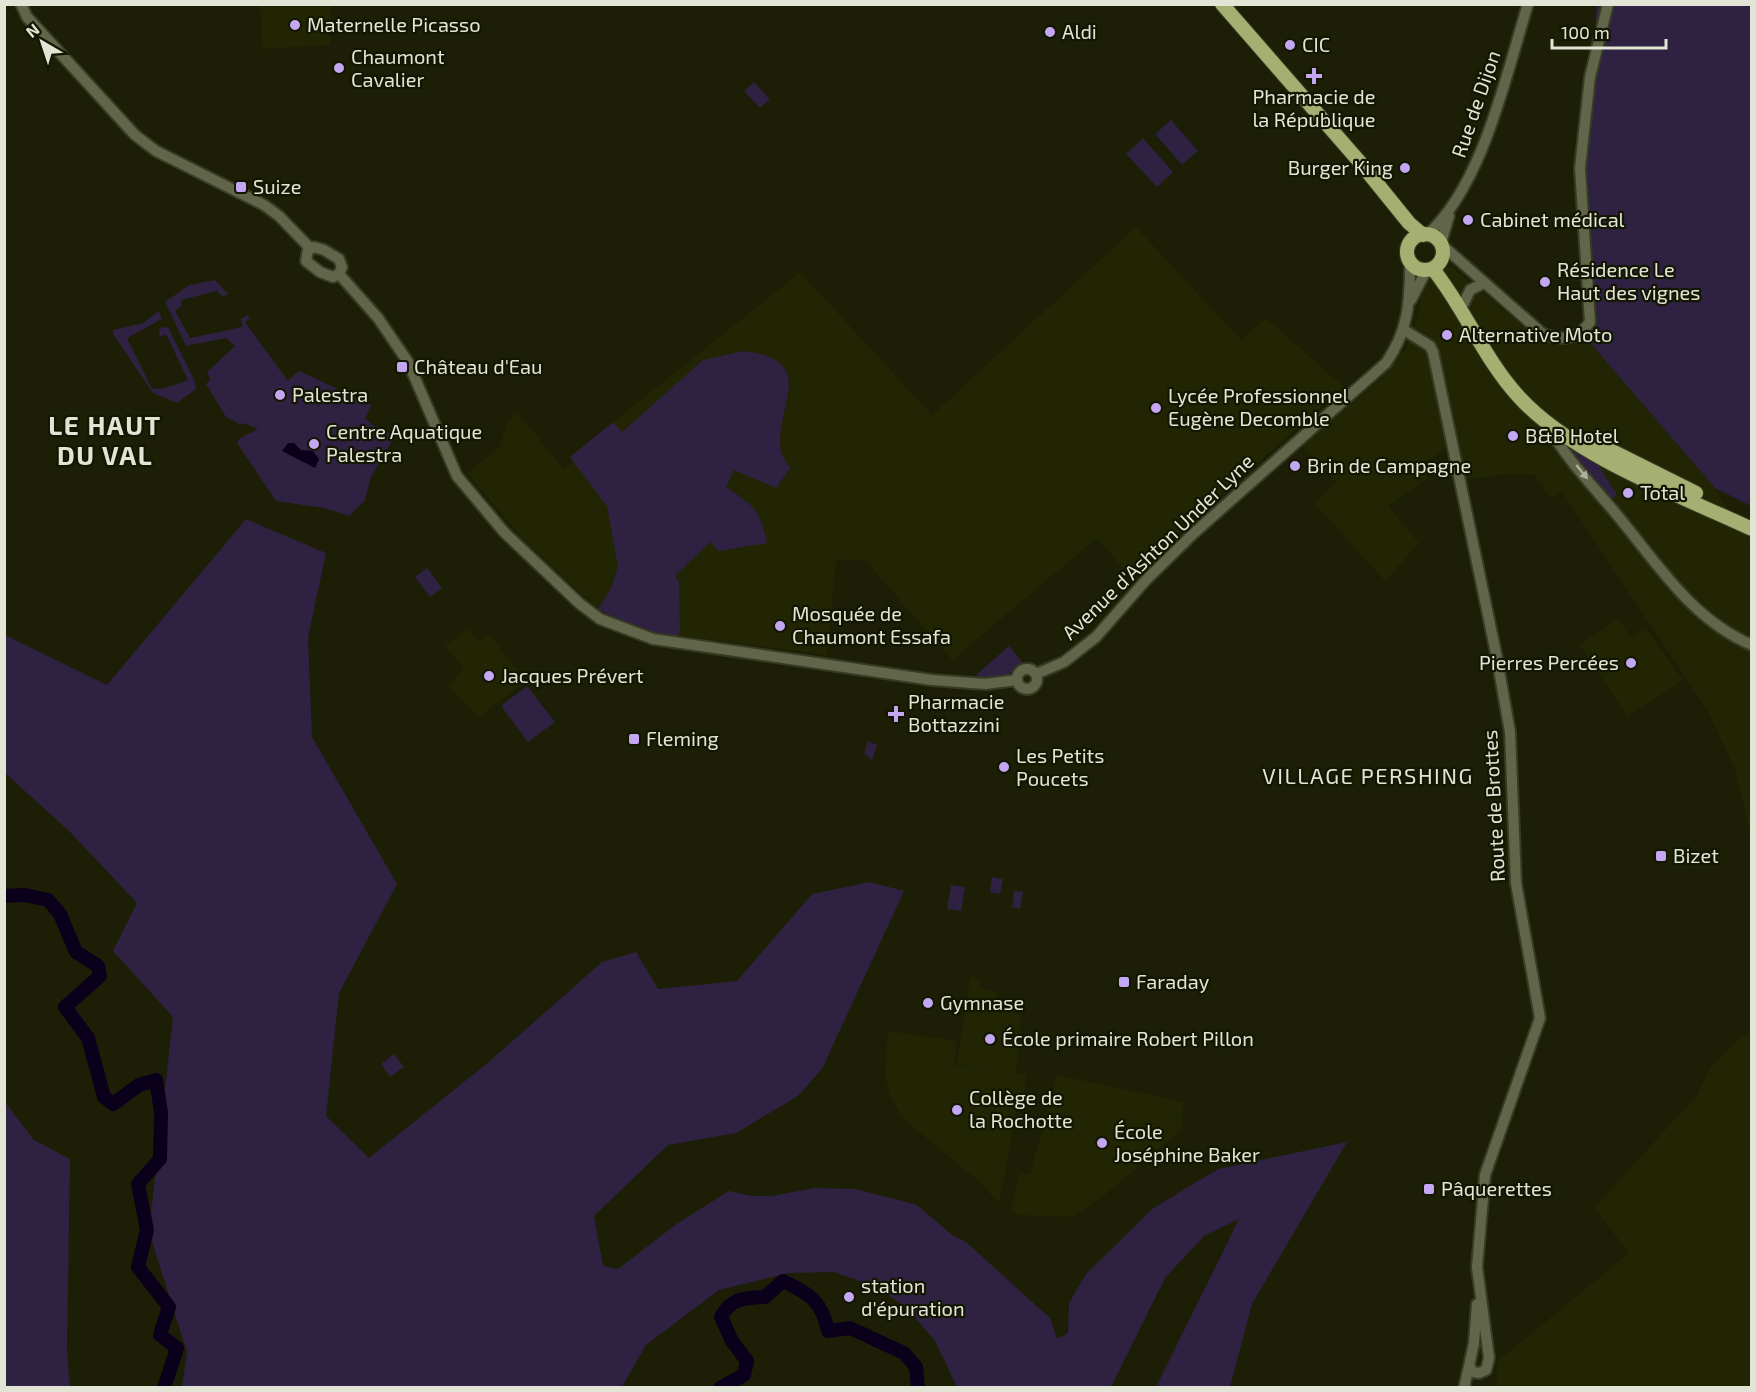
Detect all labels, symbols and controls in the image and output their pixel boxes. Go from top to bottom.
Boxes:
north arrow [12,12,72,72]
place label: Maternelle Picasso [307,12,481,36]
scale bar [1552,12,1666,50]
marker: Maternelle Picasso [288,18,302,32]
text: N [22,19,43,41]
place label: Aldi [1062,19,1097,43]
text: 100 m [1561,21,1610,43]
marker: Aldi [1043,25,1057,39]
place label: CIC [1302,32,1330,56]
marker: CIC [1283,38,1297,52]
place label: Chaumont Cavalier [351,44,445,91]
street label: Rue de Dijon [1446,47,1505,160]
marker: Chaumont Cavalier [332,61,346,75]
marker: Pharmacie de la République [1307,69,1321,83]
place label: Pharmacie de la République [1252,84,1376,131]
place label: Burger King [1288,155,1393,179]
marker: Burger King [1398,161,1412,175]
place label: Suize [253,174,302,198]
marker: Suize [234,180,248,194]
place label: Cabinet médical [1480,207,1625,231]
marker: Cabinet médical [1461,213,1475,227]
place label: Résidence Le Haut des vignes [1557,257,1700,304]
marker: Résidence Le Haut des vignes [1538,275,1552,289]
place label: Alternative Moto [1459,322,1612,346]
marker: Alternative Moto [1440,328,1454,342]
place label: Château d'Eau [414,354,542,378]
marker: Château d'Eau [395,360,409,374]
place label: Palestra [292,382,368,406]
place label: Lycée Professionnel Eugène Decomble [1168,383,1349,430]
marker: Palestra [273,388,287,402]
marker: Lycée Professionnel Eugène Decomble [1149,401,1163,415]
district label: LE HAUT DU VAL [48,409,162,470]
place label: Centre Aquatique Palestra [326,419,482,466]
place label: B&B Hotel [1525,423,1619,447]
marker: B&B Hotel [1506,429,1520,443]
marker: Centre Aquatique Palestra [307,437,321,451]
street label: Avenue d'Ashton Under Lyne [1057,448,1258,644]
place label: Brin de Campagne [1307,453,1471,477]
marker: Brin de Campagne [1288,459,1302,473]
one-way arrow [1575,464,1588,480]
place label: Total [1640,480,1685,504]
marker: Total [1621,486,1635,500]
place label: Mosquée de Chaumont Essafa [792,601,951,648]
marker: Mosquée de Chaumont Essafa [773,619,787,633]
place label: Pierres Percées [1479,650,1619,674]
marker: Pierres Percées [1624,656,1638,670]
place label: Jacques Prévert [501,663,644,687]
marker: Jacques Prévert [482,669,496,683]
place label: Pharmacie Bottazzini [908,689,1004,736]
marker: Pharmacie Bottazzini [889,707,903,721]
place label: Fleming [646,726,719,750]
street label: Route de Brottes [1477,729,1509,883]
marker: Fleming [627,732,641,746]
place label: Les Petits Poucets [1016,743,1104,790]
marker: Les Petits Poucets [997,760,1011,774]
district label: VILLAGE PERSHING [1262,762,1474,788]
place label: Bizet [1673,843,1719,867]
marker: Bizet [1654,849,1668,863]
place label: Faraday [1136,969,1210,993]
marker: Faraday [1117,975,1131,989]
place label: Gymnase [940,990,1024,1014]
marker: Gymnase [921,996,935,1010]
place label: École primaire Robert Pillon [1002,1026,1254,1050]
marker: École primaire Robert Pillon [983,1032,997,1046]
place label: Collège de la Rochotte [969,1085,1073,1132]
marker: Collège de la Rochotte [950,1103,964,1117]
place label: École Joséphine Baker [1114,1119,1260,1166]
marker: École Joséphine Baker [1095,1136,1109,1150]
place label: Pâquerettes [1441,1176,1552,1200]
marker: Pâquerettes [1422,1182,1436,1196]
place label: station d'épuration [861,1273,965,1320]
marker: station d'épuration [842,1290,856,1304]

